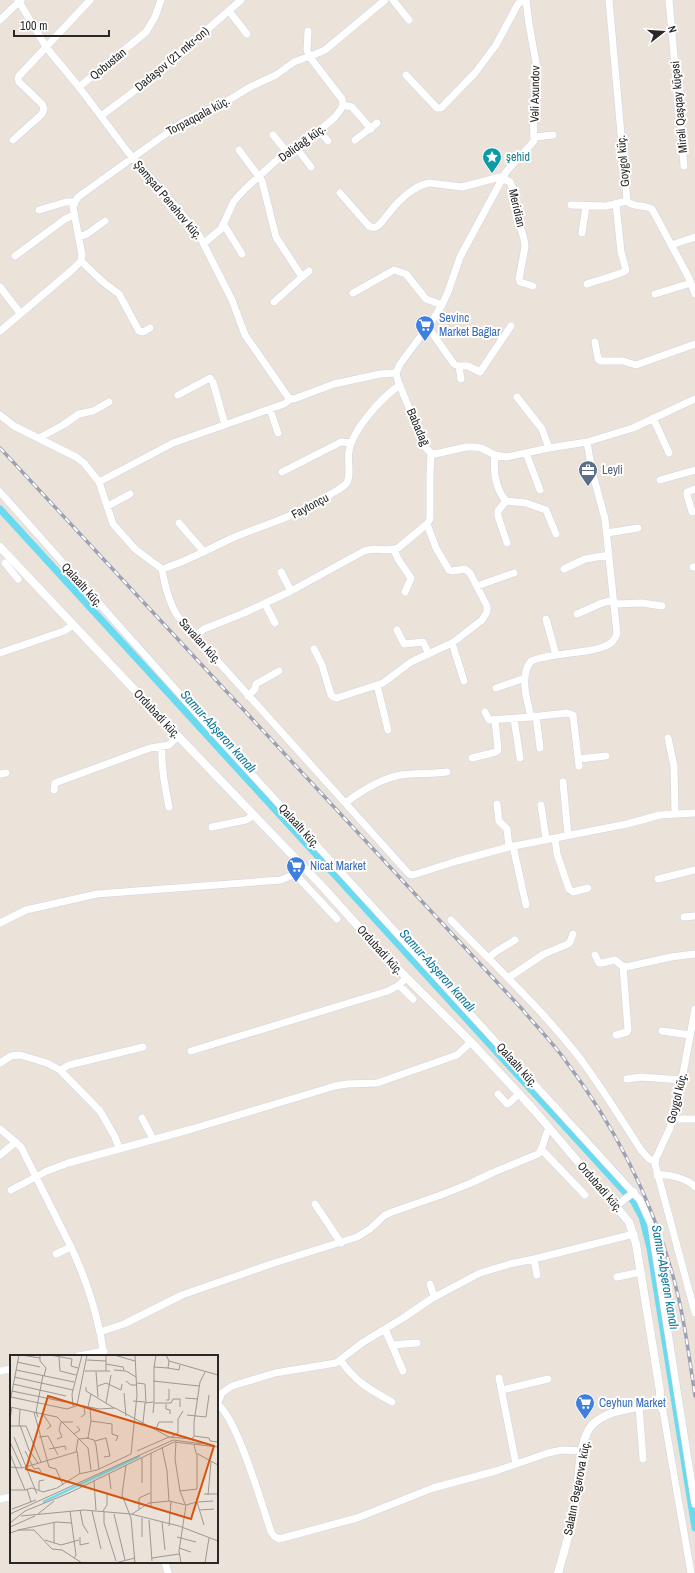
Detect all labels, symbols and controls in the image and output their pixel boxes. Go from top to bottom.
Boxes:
scale bar [14,12,109,38]
north arrow [643,12,683,52]
text: 100 m [20,18,47,34]
street label: Dadaşov (21 mkr-on) [131,23,213,95]
text: N [665,24,680,34]
street label: Qobustan [86,44,130,84]
street label: Mirəli Qaşqay küçəsi [667,60,691,154]
street label: Vəli Axundov [527,65,543,123]
street label: Torpaqqala küç. [164,93,232,139]
street label: Dəlidağ küç. [275,120,329,166]
street label: Goygol küç. [613,134,633,188]
place icon: şehid [481,146,503,174]
place label: şehid [506,149,530,165]
street label: Şəmşad Pənəhov küç. [130,157,206,243]
street label: Meridian [505,187,529,229]
place label: Sevinc Market Bağlar [439,310,501,340]
supermarket icon: Sevinc Market Bağlar [414,314,436,342]
street label: Babadağ [403,406,433,449]
office icon: Leyli [577,459,599,487]
place label: Leyli [602,462,623,478]
street label: Faytonçu [289,490,331,522]
street label: Qalaaltı küç. [58,559,106,611]
street label: Savalan küç. [175,615,225,667]
street label: Ordubadi küç. [130,686,184,742]
water label: Samur-Abşeron kanalı [177,686,260,776]
street label: Qalaaltı küç. [275,800,323,852]
supermarket icon: Nicat Market [285,855,307,883]
place label: Nicat Market [310,858,366,874]
street label: Ordubadi küç. [353,922,407,978]
water label: Samur-Abşeron kanalı [396,925,479,1015]
street label: Qalaaltı küç. [493,1039,541,1091]
street label: Goygol küç. [663,1071,691,1125]
street label: Ordubadi küç. [574,1158,626,1216]
water label: Samur-Abşeron kanalı [648,1223,683,1331]
inset map [10,1355,218,1563]
supermarket icon: Ceyhun Market [574,1392,596,1420]
place label: Ceyhun Market [599,1395,666,1411]
street label: Salatın Əsgərova küç. [560,1439,594,1537]

